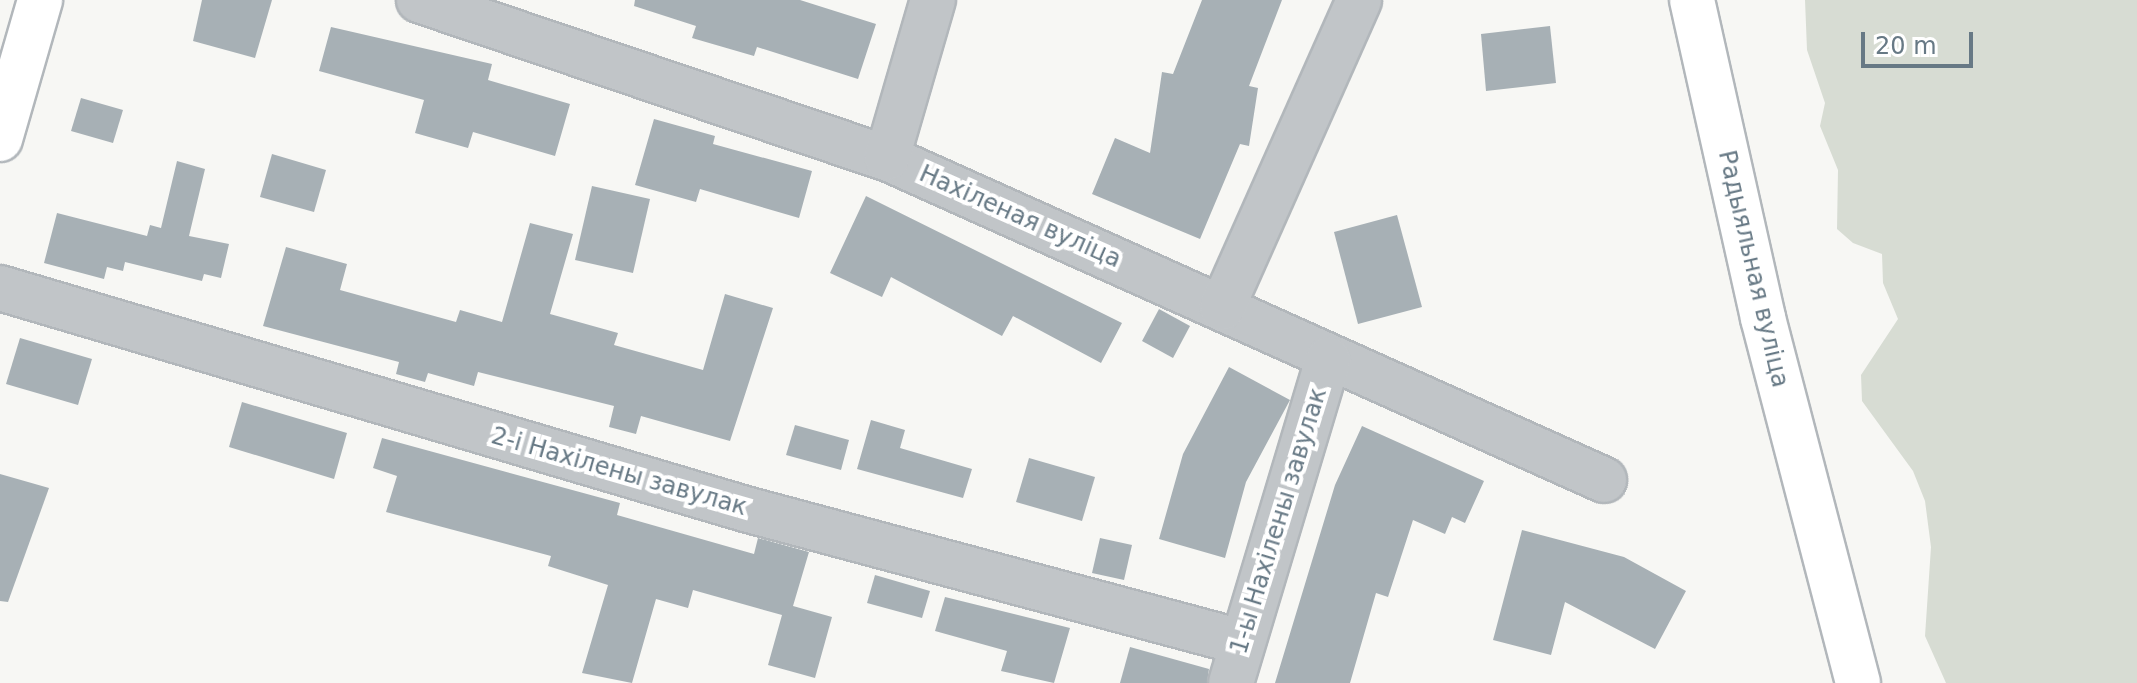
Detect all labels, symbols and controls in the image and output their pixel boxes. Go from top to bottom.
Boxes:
scale bar [1865,16,1977,66]
text: 20 m [1875,32,1937,60]
street label: Радыяльная вуліца [1712,148,1794,390]
street label: Нахіленая вуліца [915,160,1125,274]
street label: 1-ы Нахілены завулак [1225,384,1333,658]
street label: 2-і Нахілены завулак [488,422,750,522]

